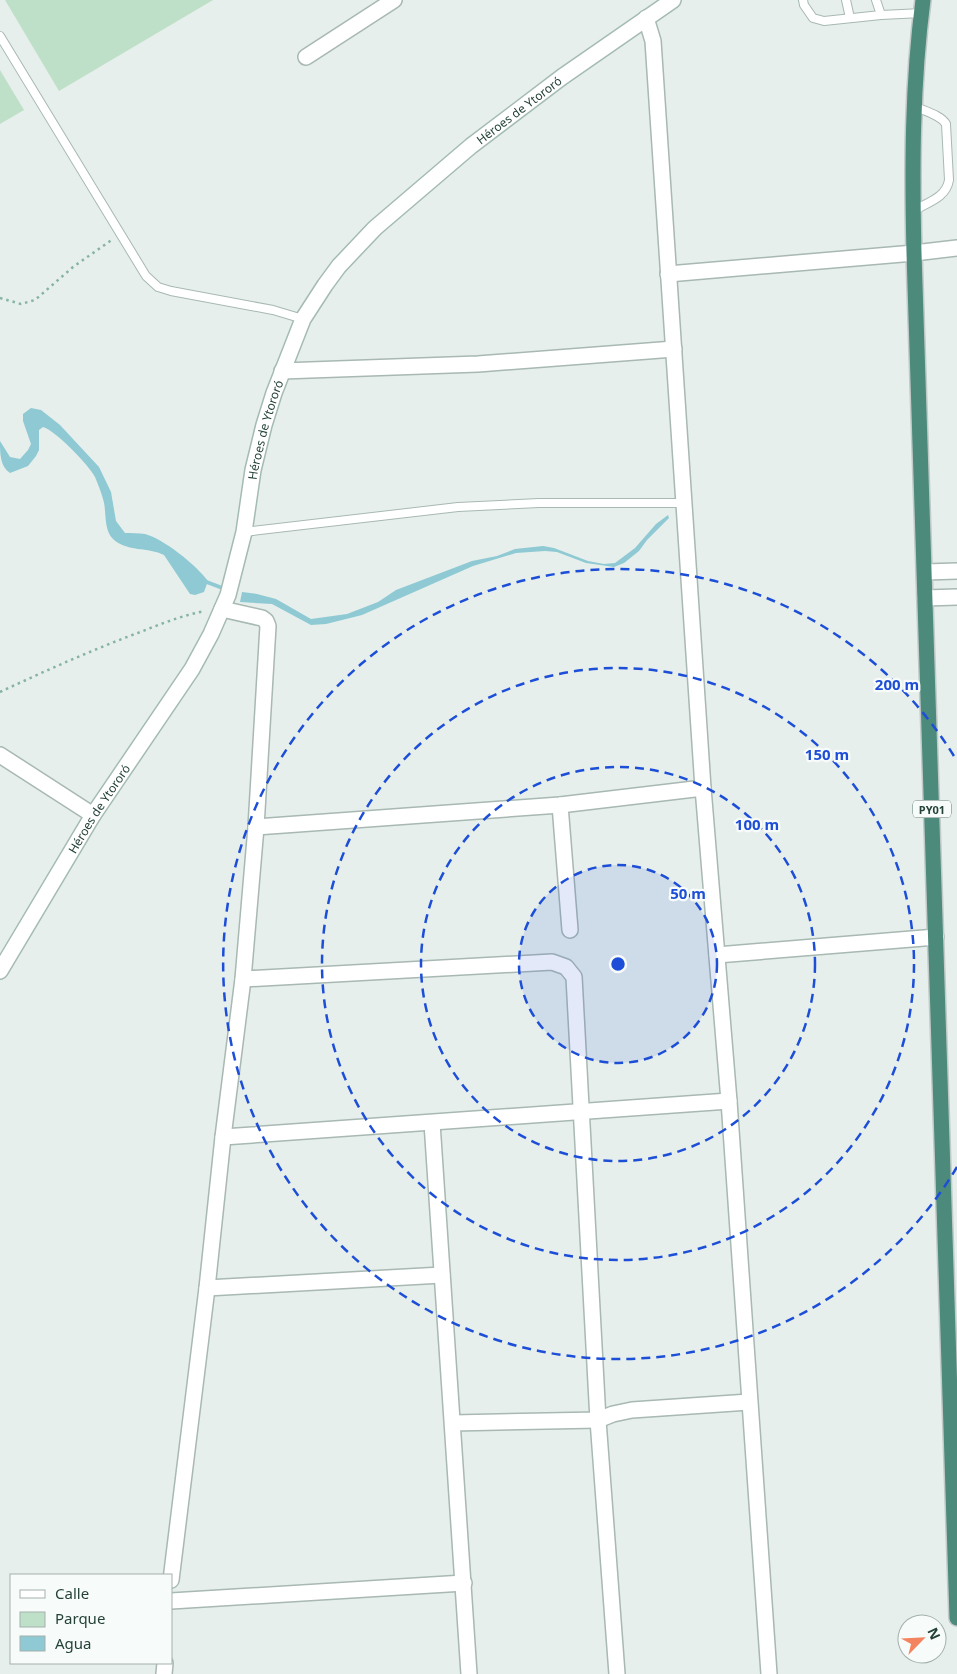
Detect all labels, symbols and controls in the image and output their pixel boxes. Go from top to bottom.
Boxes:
street label: Héroes de Ytororó [473,72,565,148]
street label: Héroes de Ytororó [243,377,287,481]
text: 200 m [875,674,919,694]
text: 150 m [805,744,849,764]
street label: Héroes de Ytororó [64,761,134,856]
road number: PY01 [913,801,951,818]
text: 100 m [735,814,779,834]
text: 50 m [670,883,706,903]
centre of rings [609,955,627,973]
legend [10,1574,172,1664]
text: Calle [55,1583,89,1603]
text: Parque [55,1608,105,1628]
north arrow [897,1614,947,1664]
text: N [923,1624,945,1643]
text: Agua [55,1633,92,1653]

